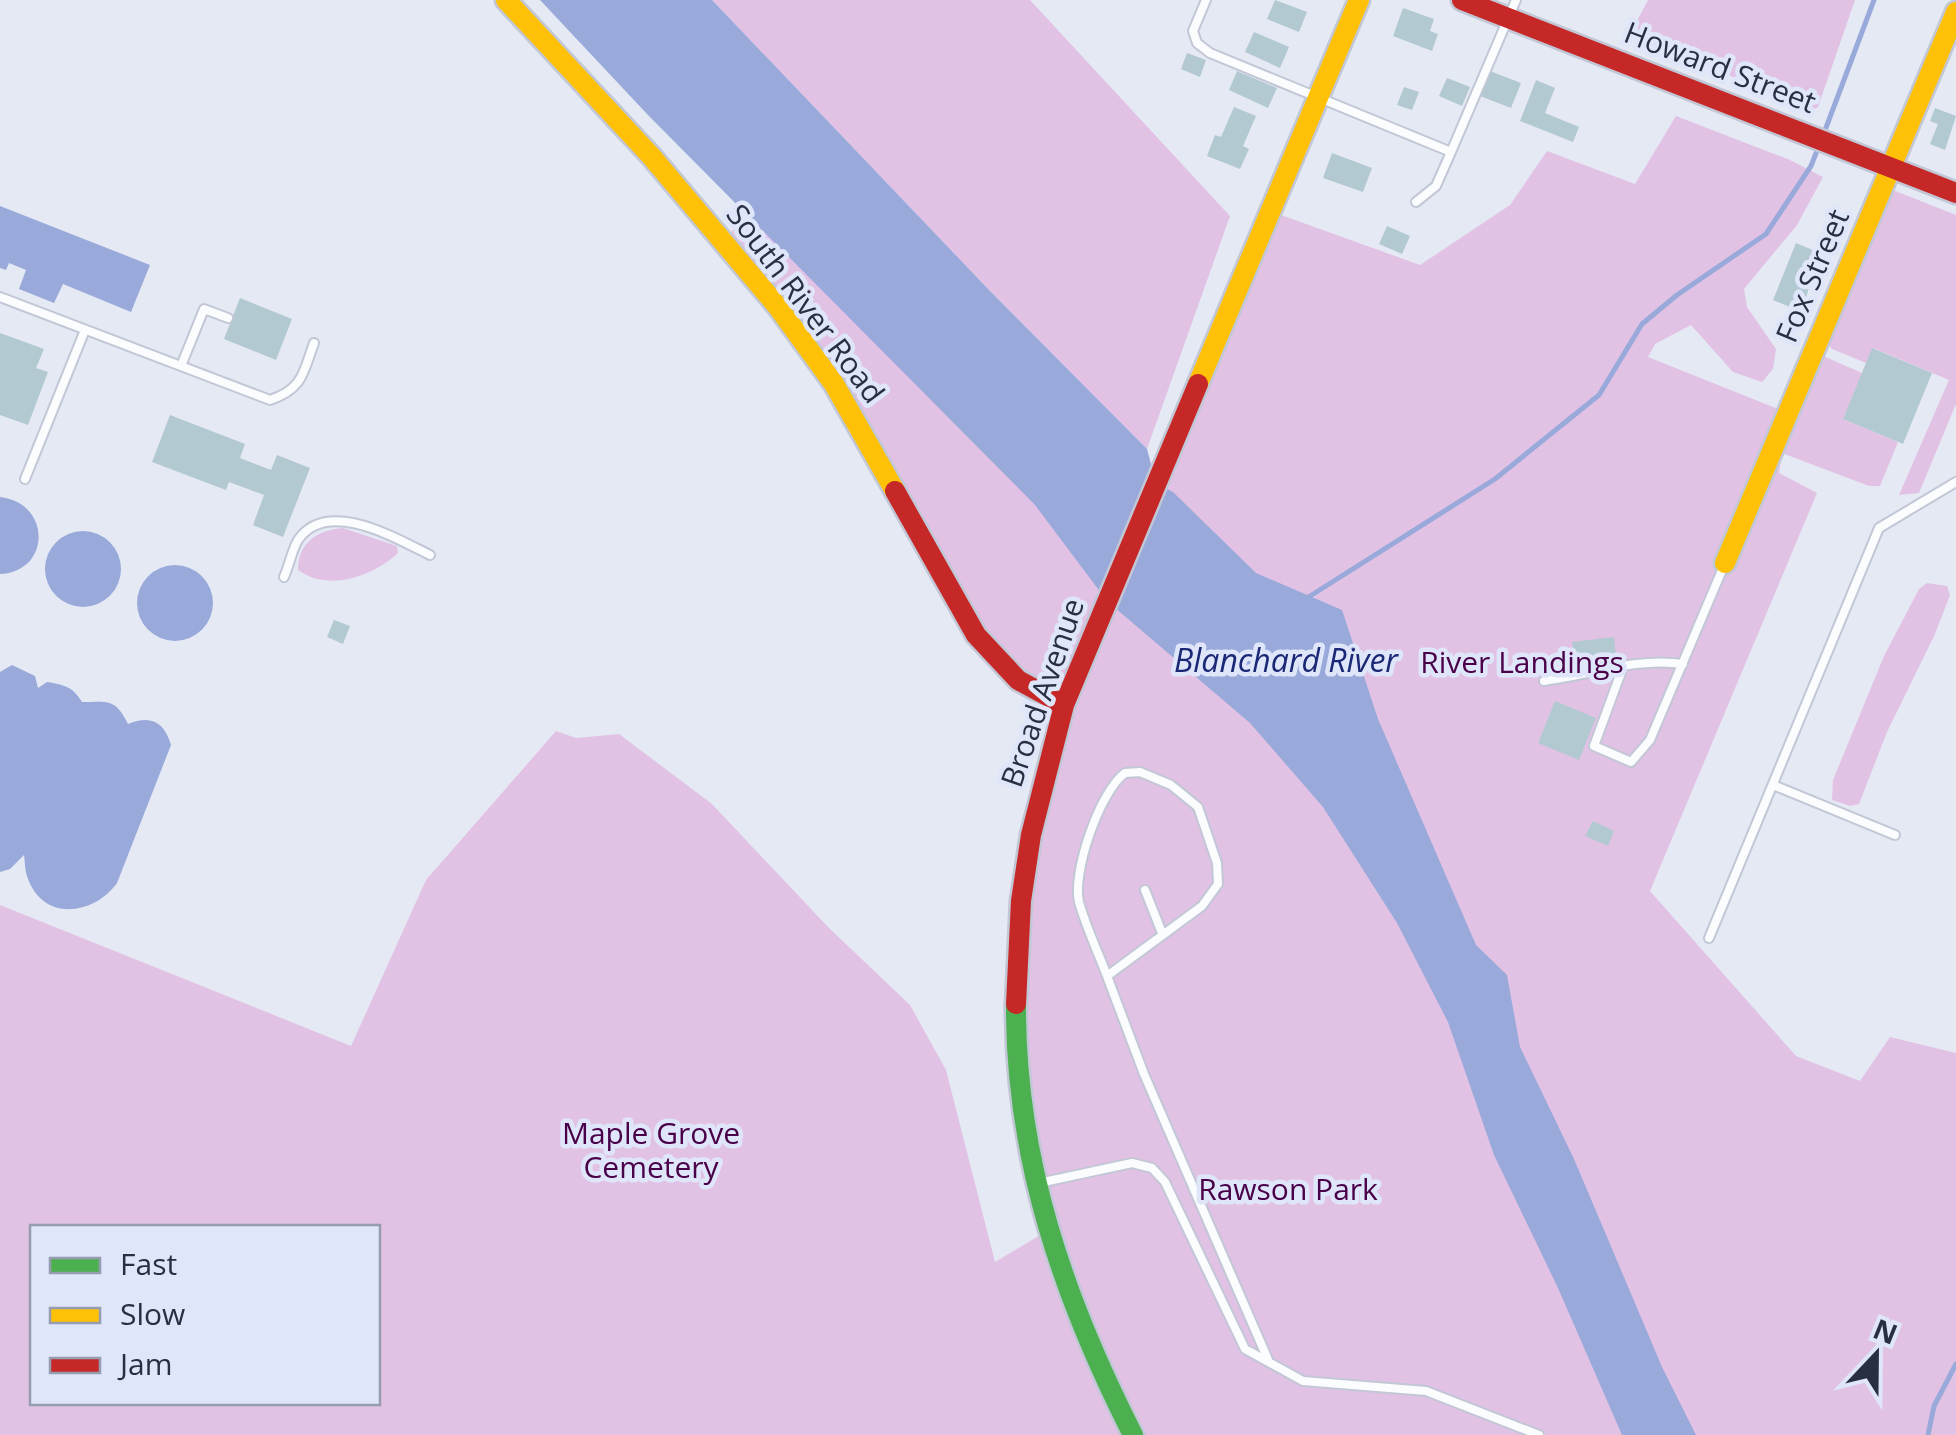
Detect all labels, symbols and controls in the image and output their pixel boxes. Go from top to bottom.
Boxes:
street label: Howard Street [1619,11,1822,122]
street label: South River Road [718,195,895,411]
street label: Fox Street [1765,203,1858,348]
street label: Broad Avenue [990,593,1093,792]
water label: Blanchard River [1174,638,1399,681]
park label: River Landings [1420,641,1624,682]
park label: Maple Grove Cemetery [562,1112,740,1187]
park label: Rawson Park [1198,1168,1378,1209]
legend [30,1225,380,1405]
text: Fast [120,1243,177,1284]
text: Slow [120,1293,185,1334]
north arrow [1826,1305,1926,1405]
text: N [1868,1309,1903,1353]
text: Jam [117,1343,173,1384]

